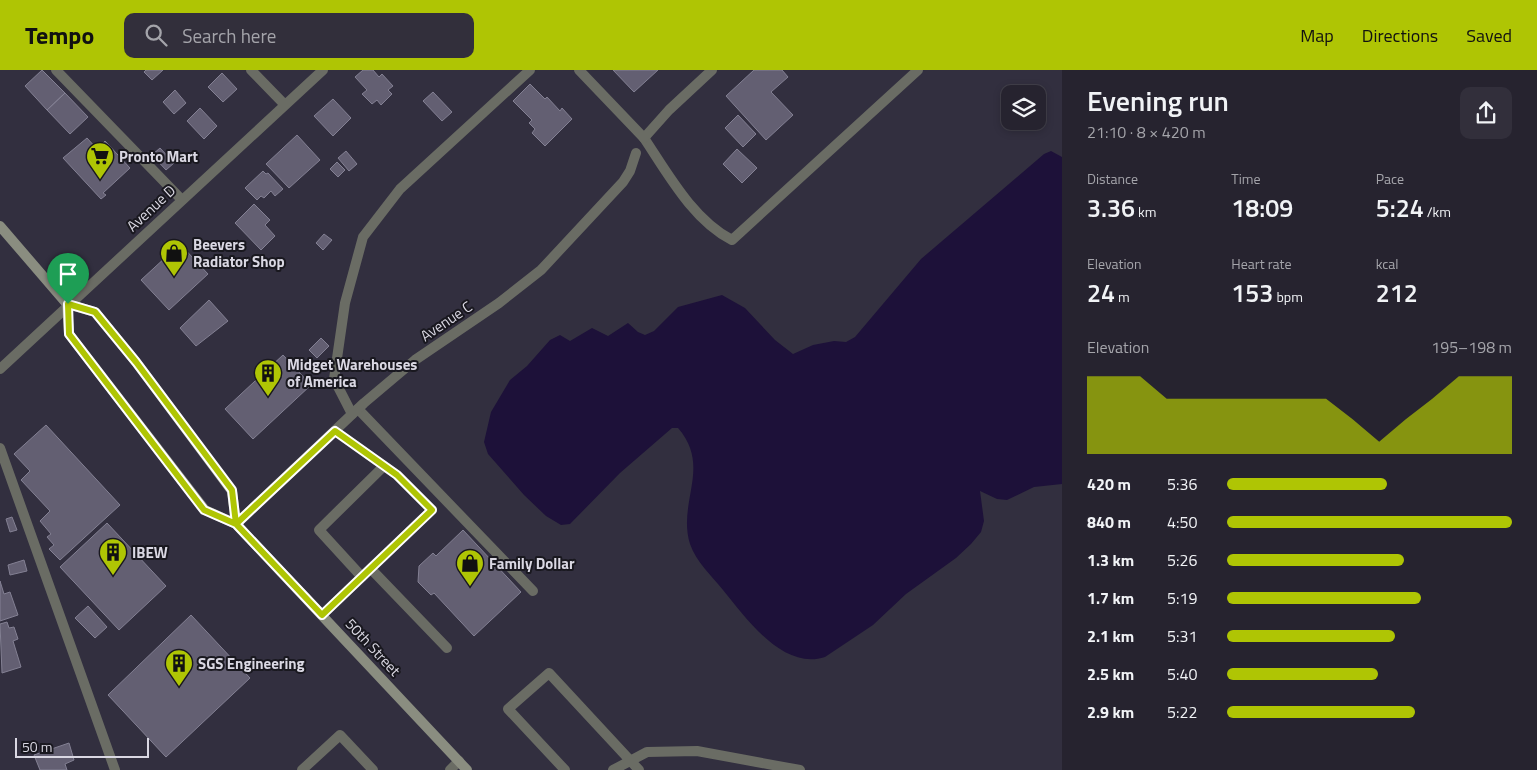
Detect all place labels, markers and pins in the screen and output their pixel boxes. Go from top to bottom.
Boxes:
supermarket icon: Pronto Mart [85,141,115,180]
place label: Pronto Mart [119,145,199,168]
place label: Beevers Radiator Shop [193,233,285,273]
shop icon: Beevers Radiator Shop [159,238,189,277]
pin [47,253,89,304]
place label: Midget Warehouses of America [287,353,417,393]
building icon: Midget Warehouses of America [253,358,283,397]
building icon: IBEW [98,537,128,576]
place label: IBEW [132,541,168,564]
shop icon: Family Dollar [455,548,485,587]
place label: Family Dollar [489,552,575,575]
building icon: SGS Engineering [164,648,194,687]
place label: SGS Engineering [198,652,305,675]

